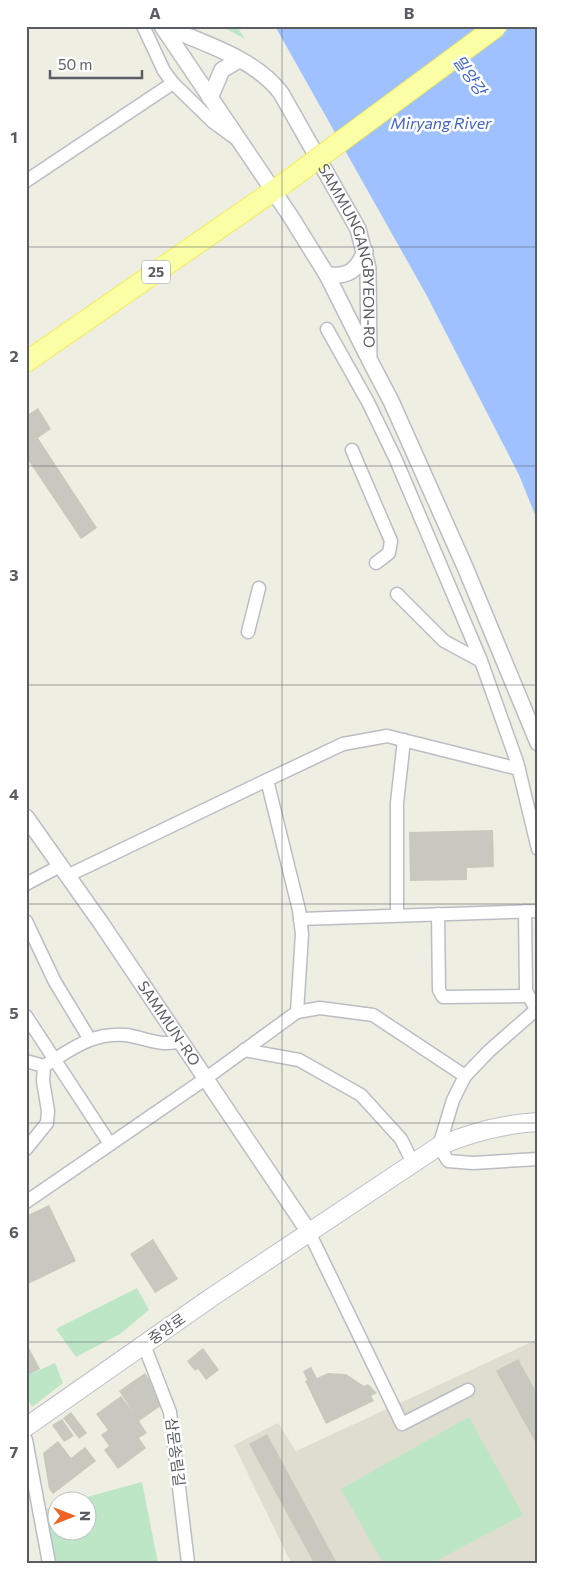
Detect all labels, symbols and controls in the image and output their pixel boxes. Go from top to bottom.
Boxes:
text: A [149,3,161,22]
text: B [404,3,415,22]
scale bar [50,48,142,80]
water label: 밀양강 [450,51,492,100]
text: 50 m [58,55,92,73]
water label: Miryang River [391,113,492,132]
text: 1 [10,127,18,146]
street label: SAMMUNGANGBYEON-RO [315,160,379,348]
road number: 25 [142,260,170,284]
text: 2 [9,346,19,365]
text: 3 [9,565,19,584]
text: 4 [9,784,19,803]
street label: SAMMUN-RO [135,977,204,1069]
text: 5 [9,1003,19,1022]
text: 6 [9,1222,19,1241]
street label: 중앙로 [144,1309,189,1347]
street label: 삼문송림길 [163,1417,189,1487]
text: 7 [10,1442,19,1461]
north arrow [48,1492,98,1542]
text: N [77,1511,94,1521]

